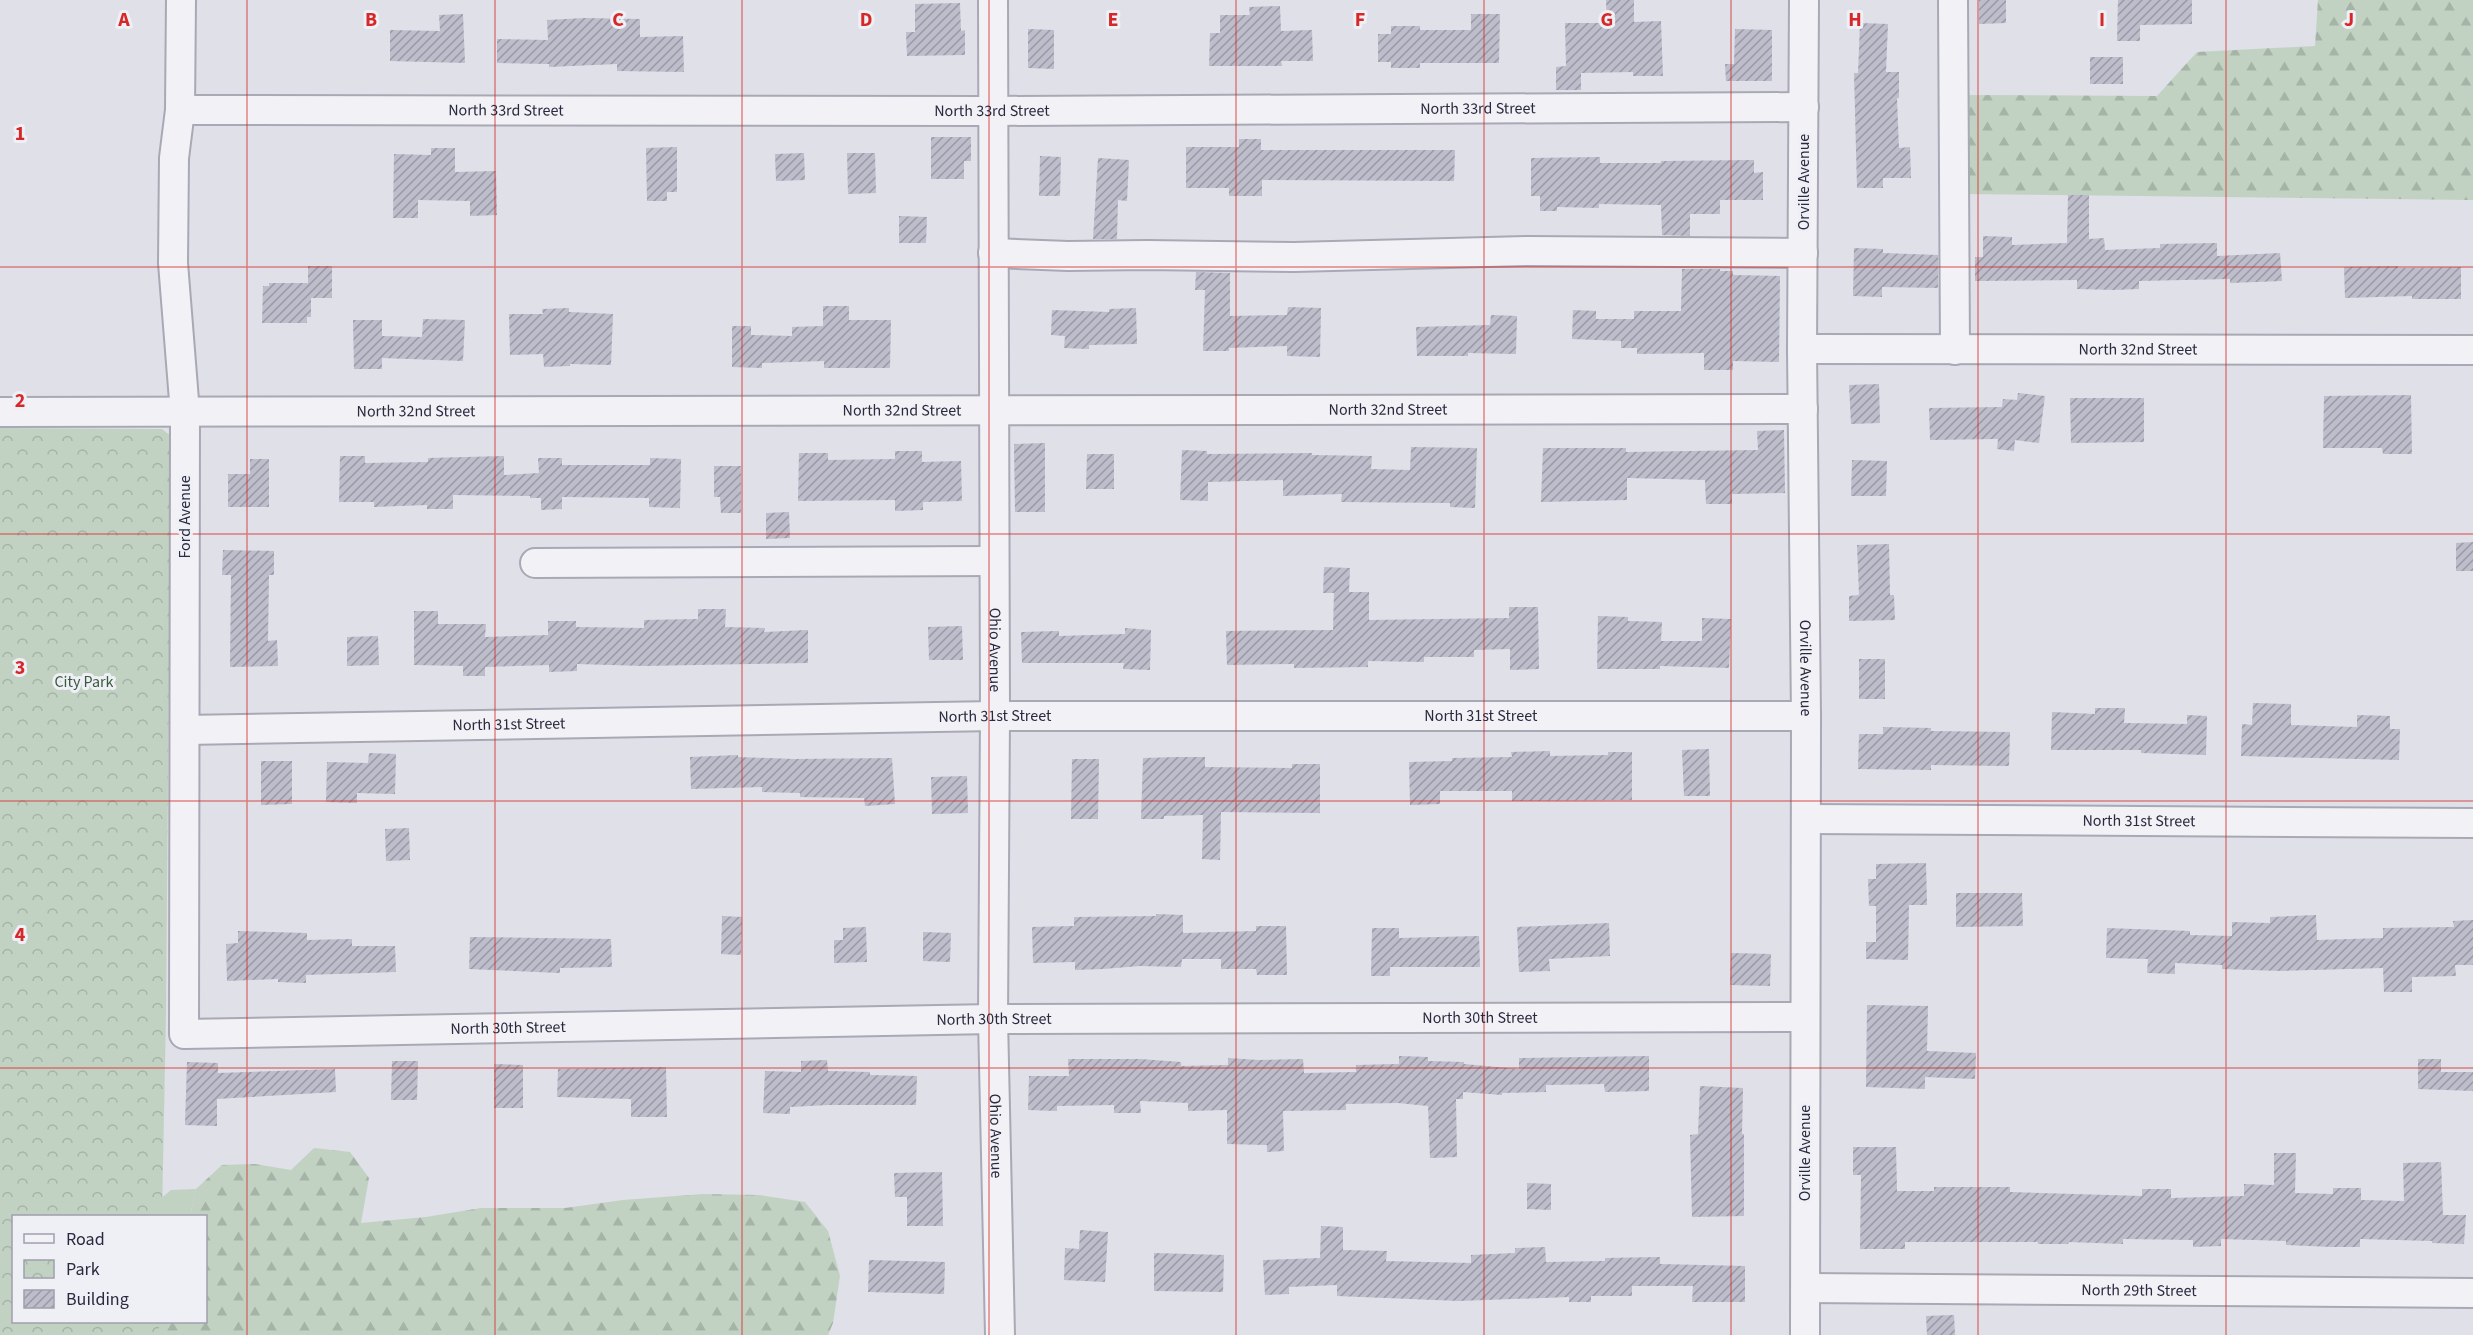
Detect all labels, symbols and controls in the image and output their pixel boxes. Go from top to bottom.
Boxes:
text: A [117,6,130,34]
text: B [365,6,377,34]
text: C [612,6,624,34]
text: D [860,6,872,34]
text: E [1108,6,1118,34]
text: F [1355,6,1365,34]
text: G [1601,6,1613,34]
text: H [1848,6,1862,34]
text: I [2099,6,2105,34]
text: J [2344,6,2354,34]
street label: North 33rd Street [1420,97,1536,120]
street label: North 33rd Street [448,99,564,121]
street label: North 33rd Street [934,100,1050,122]
text: 1 [15,120,25,148]
street label: Orville Avenue [1793,134,1815,230]
street label: North 32nd Street [2079,338,2198,361]
text: 2 [15,387,25,415]
street label: North 32nd Street [843,399,962,422]
street label: North 32nd Street [1329,399,1448,421]
street label: North 32nd Street [357,400,476,422]
street label: Ford Avenue [174,475,196,559]
street label: Ohio Avenue [984,608,1006,692]
street label: Orville Avenue [1794,620,1817,717]
text: 3 [15,654,25,682]
park label: City Park [54,671,114,693]
street label: North 31st Street [938,705,1052,728]
street label: North 31st Street [1424,705,1538,727]
street label: North 31st Street [452,712,566,736]
street label: North 31st Street [2082,810,2196,832]
text: 4 [15,921,26,949]
street label: North 30th Street [1422,1007,1538,1029]
street label: North 30th Street [936,1008,1052,1031]
street label: North 30th Street [450,1016,567,1040]
street label: Ohio Avenue [984,1093,1008,1179]
street label: Orville Avenue [1794,1105,1816,1201]
legend [12,1215,207,1323]
text: Road [66,1227,105,1252]
text: Park [66,1257,100,1282]
street label: North 29th Street [2081,1279,2197,1302]
text: Building [66,1287,129,1312]

